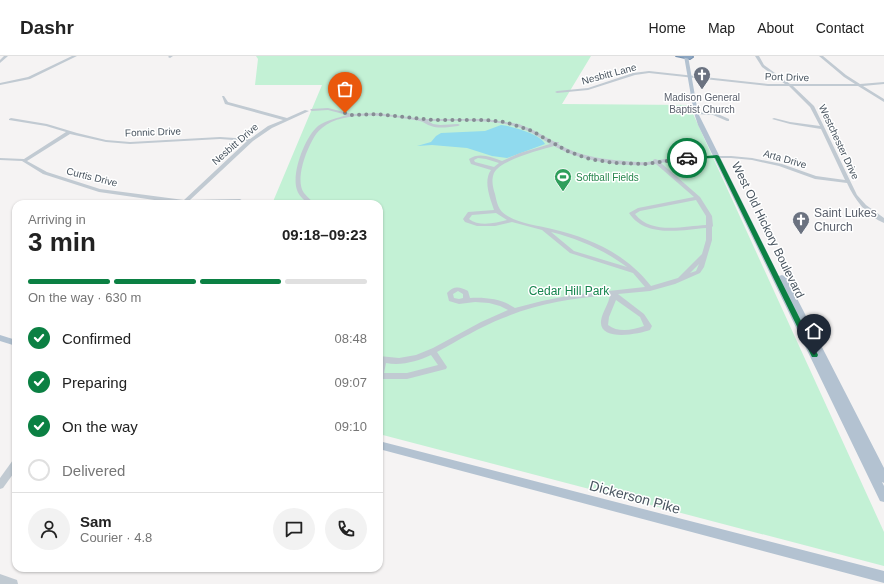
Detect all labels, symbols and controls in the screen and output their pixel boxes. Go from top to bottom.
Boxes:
text: Dashr [20,17,74,38]
text: Home [649,20,686,36]
text: Map [708,20,735,36]
text: About [757,20,794,36]
text: Contact [816,20,864,36]
street label: Nesbitt Lane [580,61,638,87]
church icon: Madison General Baptist Church [692,65,712,90]
street label: Port Drive [765,71,810,83]
pin [328,72,362,113]
icon: bag [334,78,356,100]
place label: Madison General Baptist Church [664,92,740,115]
street label: Westchester Drive [817,103,861,182]
street label: Nesbitt Drive [210,121,261,167]
street label: Fonnic Drive [125,126,182,138]
courier [667,138,707,178]
icon: car [676,147,698,169]
street label: Arta Drive [762,148,808,171]
street label: West Old Hickory Boulevard [729,160,807,300]
street label: Curtis Drive [65,165,119,189]
sports icon: Softball Fields [553,167,573,192]
place label: Softball Fields [576,172,639,183]
place label: Saint Lukes Church [814,206,877,234]
church icon: Saint Lukes Church [791,210,811,235]
text: Arriving in [28,212,86,227]
text: 09:18–09:23 [282,226,367,243]
text: 3 min [28,227,96,257]
park label: Cedar Hill Park [529,284,610,298]
text: On the way · 630 m [28,290,141,305]
pin [797,314,831,355]
icon: home [803,320,825,342]
icon: check [28,327,50,349]
text: Confirmed [62,330,131,347]
text: 08:48 [334,331,367,346]
icon: check [28,371,50,393]
text: Preparing [62,374,127,391]
text: 09:07 [334,375,367,390]
icon: check [28,415,50,437]
text: On the way [62,418,138,435]
text: 09:10 [334,419,367,434]
text: Delivered [62,462,125,479]
street label: Dickerson Pike [588,477,682,517]
button: person [28,508,70,550]
button: chat [273,508,315,550]
button: phone [325,508,367,550]
text: Sam [80,513,112,530]
text: Courier · 4.8 [80,530,152,545]

